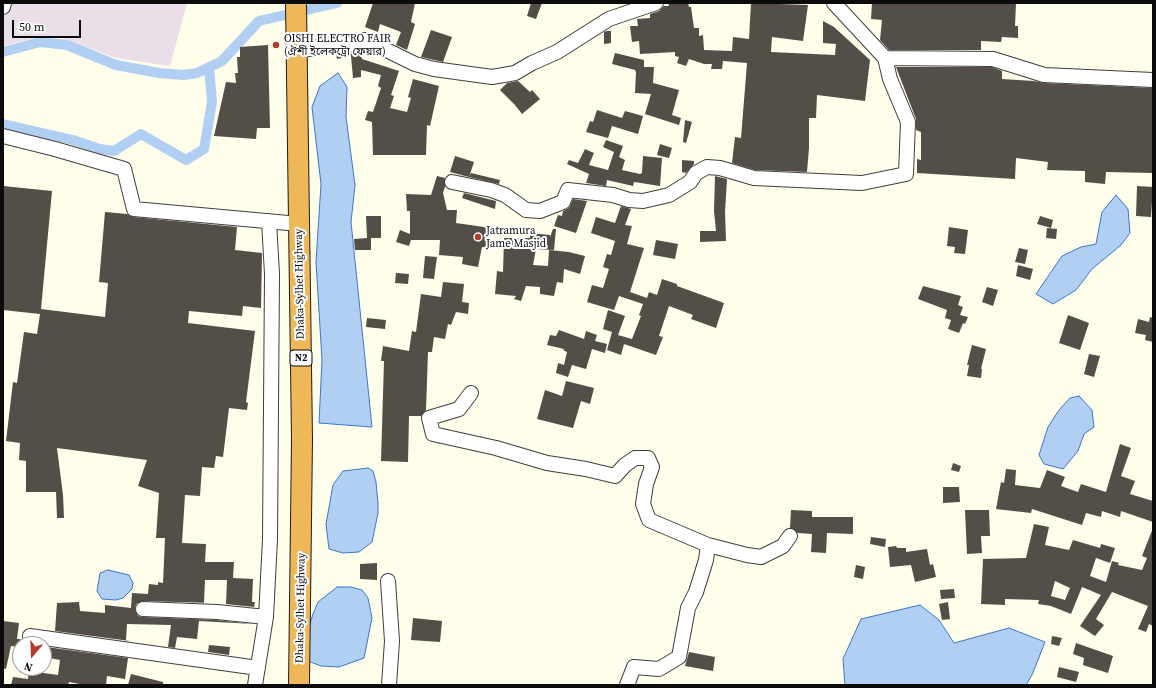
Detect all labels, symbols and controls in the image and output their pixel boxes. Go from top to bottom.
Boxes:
scale bar [14,12,83,38]
text: 50 m [19,19,45,35]
place label: OISHI ELECTRO FAIR (ঐশী ইলেকট্রো ফেয়ার) [284,32,391,58]
marker: OISHI ELECTRO FAIR (ঐশী ইলেকট্রো ফেয়ার) [271,40,281,50]
place label: Jatramura Jame Masjid [486,224,546,250]
street label: Dhaka-Sylhet Highway [292,229,308,339]
marker: Jatramura Jame Masjid [473,232,483,242]
road number: N2 [290,350,312,366]
street label: Dhaka-Sylhet Highway [293,553,309,663]
north arrow [12,636,52,676]
text: N [22,658,34,675]

